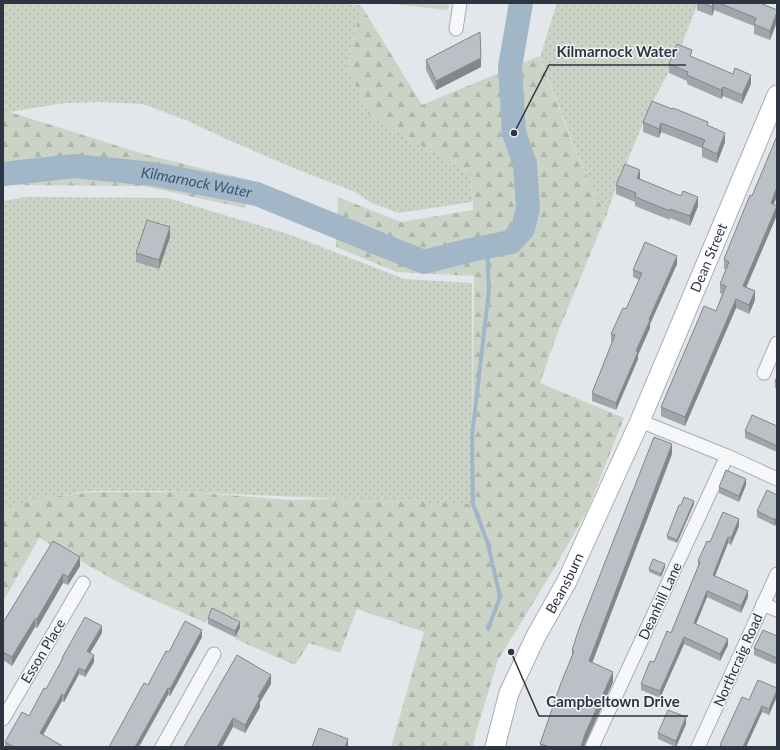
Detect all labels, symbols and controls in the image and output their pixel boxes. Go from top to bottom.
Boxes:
callout: Kilmarnock Water [549,38,686,65]
text: Kilmarnock Water [557,42,678,60]
water label: Kilmarnock Water [140,163,254,201]
street label: Dean Street [686,220,730,295]
street label: Beansburn [542,550,587,616]
street label: Deanhill Lane [634,559,685,642]
street label: Northcraig Road [709,611,766,709]
street label: Esson Place [17,615,68,686]
callout: Campbeltown Drive [539,689,688,716]
text: Campbeltown Drive [546,692,680,710]

